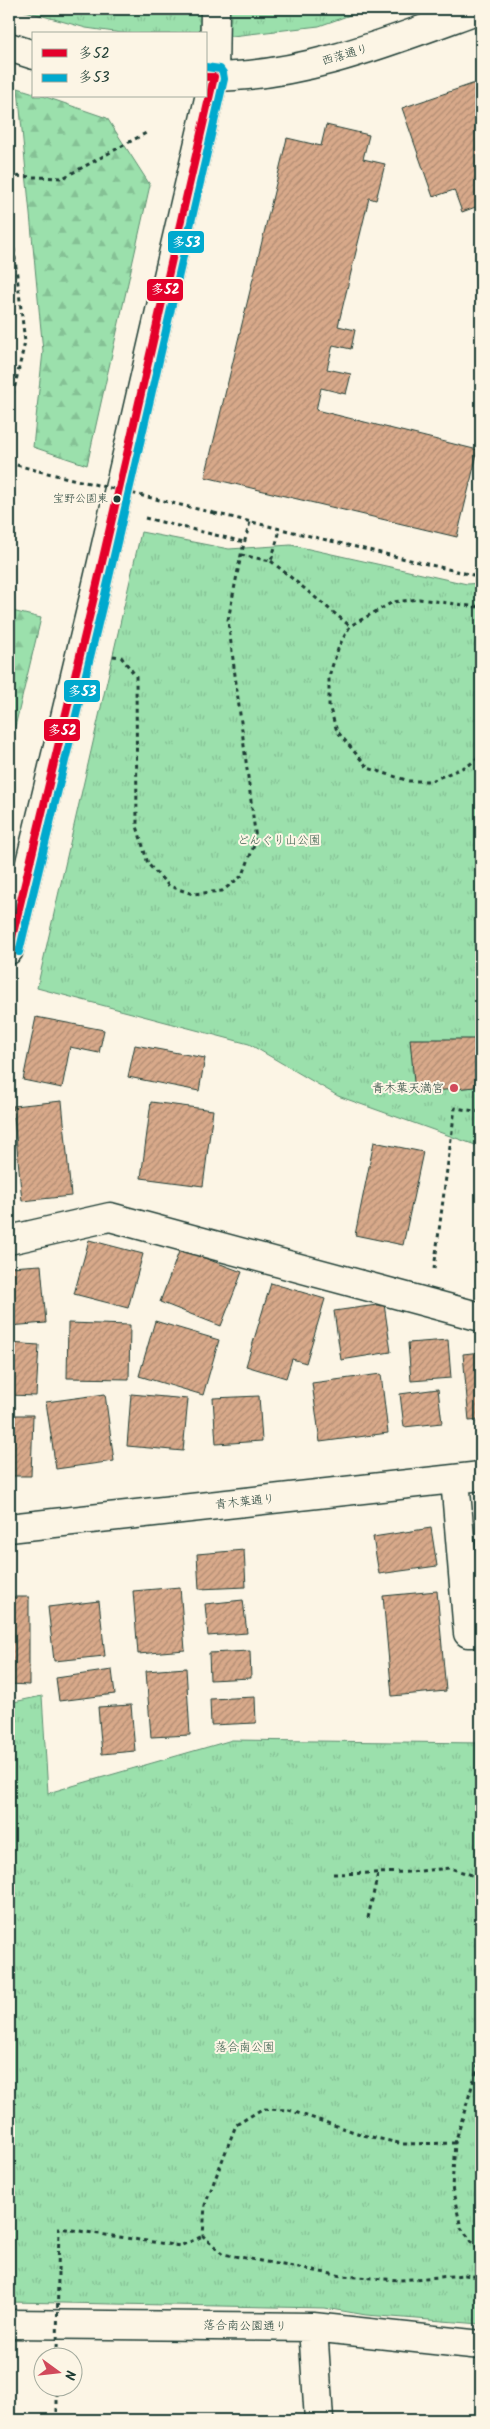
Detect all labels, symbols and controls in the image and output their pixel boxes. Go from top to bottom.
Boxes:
legend [32,32,208,98]
street label: 西落通り [319,39,371,71]
text: 多52 [78,42,110,66]
text: 多53 [78,66,110,90]
line badge: 多53 [167,230,205,254]
text: 多53 [172,232,201,254]
line badge: 多52 [146,278,184,302]
text: 多52 [150,279,180,301]
place label: 宝野公園東 [53,490,108,508]
marker: 宝野公園東 [112,494,122,504]
line badge: 多53 [63,679,101,703]
text: 多53 [68,681,97,703]
line badge: 多52 [43,718,81,742]
text: 多52 [47,720,77,742]
park label: どんぐり山公園 [237,831,321,850]
place label: 青木葉天満宮 [372,1079,444,1098]
marker: 青木葉天満宮 [448,1082,460,1094]
street label: 青木葉通り [214,1489,276,1515]
park label: 落合南公園 [215,2038,275,2057]
street label: 落合南公園通り [203,2316,287,2336]
north arrow [32,2346,82,2396]
text: N [58,2368,81,2382]

